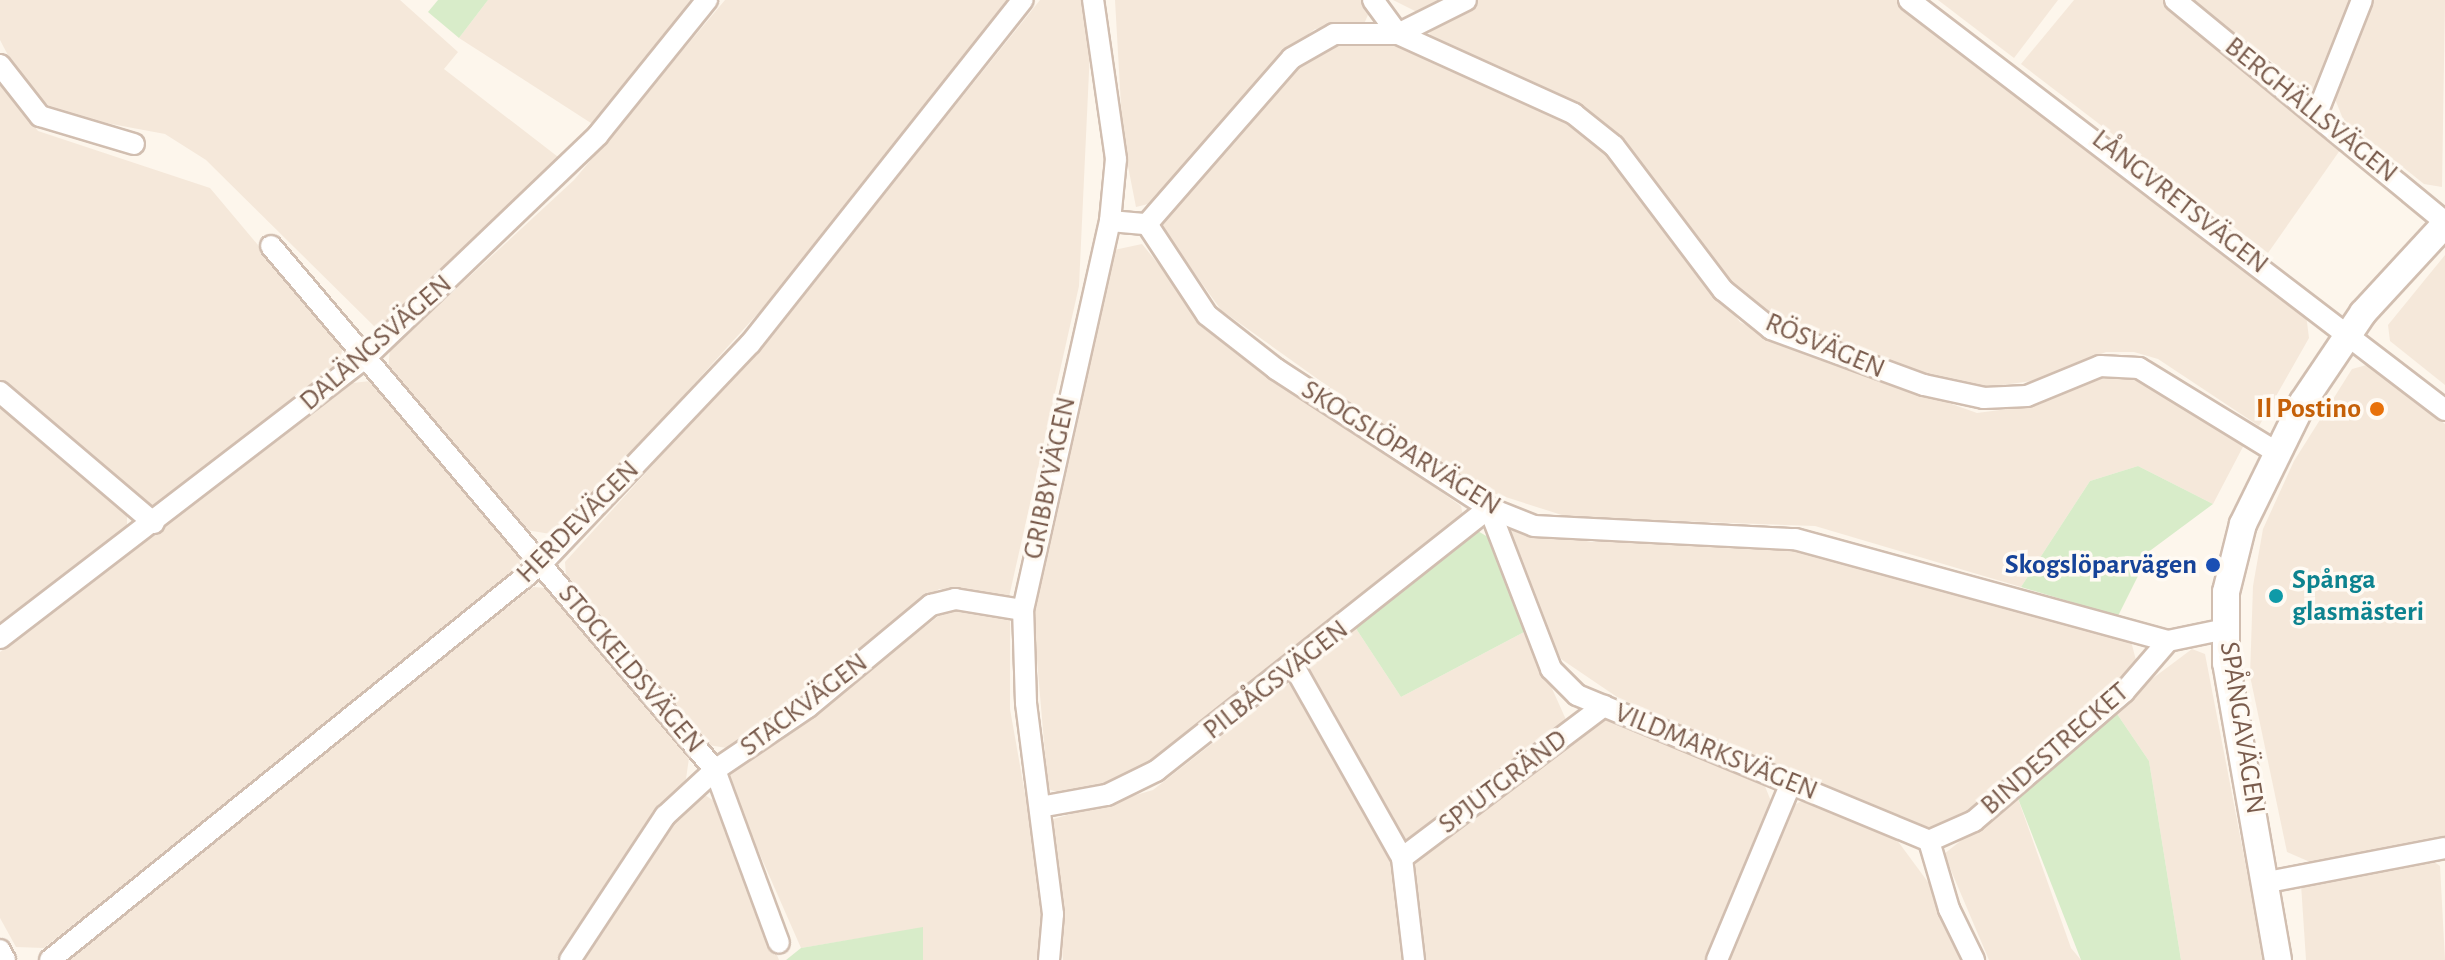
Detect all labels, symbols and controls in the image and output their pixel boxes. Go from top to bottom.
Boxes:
street label: BERGHÄLLSVÄGEN [2218,30,2404,190]
street label: LÅNGVRETSVÄGEN [2085,123,2275,281]
street label: DALÄNGSVÄGEN [293,268,459,418]
street label: RÖSVÄGEN [1760,306,1890,386]
street label: SKOGSLÖPARVÄGEN [1295,373,1507,523]
place label: Il Postino [2256,392,2361,426]
street label: GRIBBYVÄGEN [1016,394,1084,562]
marker: Il Postino [2368,400,2386,418]
street label: HERDEVÄGEN [509,453,647,591]
place label: Skogslöparvägen [2005,548,2197,582]
marker: Skogslöparvägen [2204,556,2222,574]
place label: Spånga glasmästeri [2292,563,2424,629]
street label: STOCKELDSVÄGEN [551,578,711,760]
marker: Spånga glasmästeri [2267,587,2285,605]
street label: PILBÅGSVÄGEN [1197,613,1355,747]
street label: SPÅNGAVÄGEN [2212,639,2272,817]
street label: STACKVÄGEN [734,646,874,764]
street label: BINDESTRECKET [1974,675,2136,823]
street label: VILDMARKSVÄGEN [1610,696,1822,808]
street label: SPJUTGRÄND [1432,723,1574,841]

